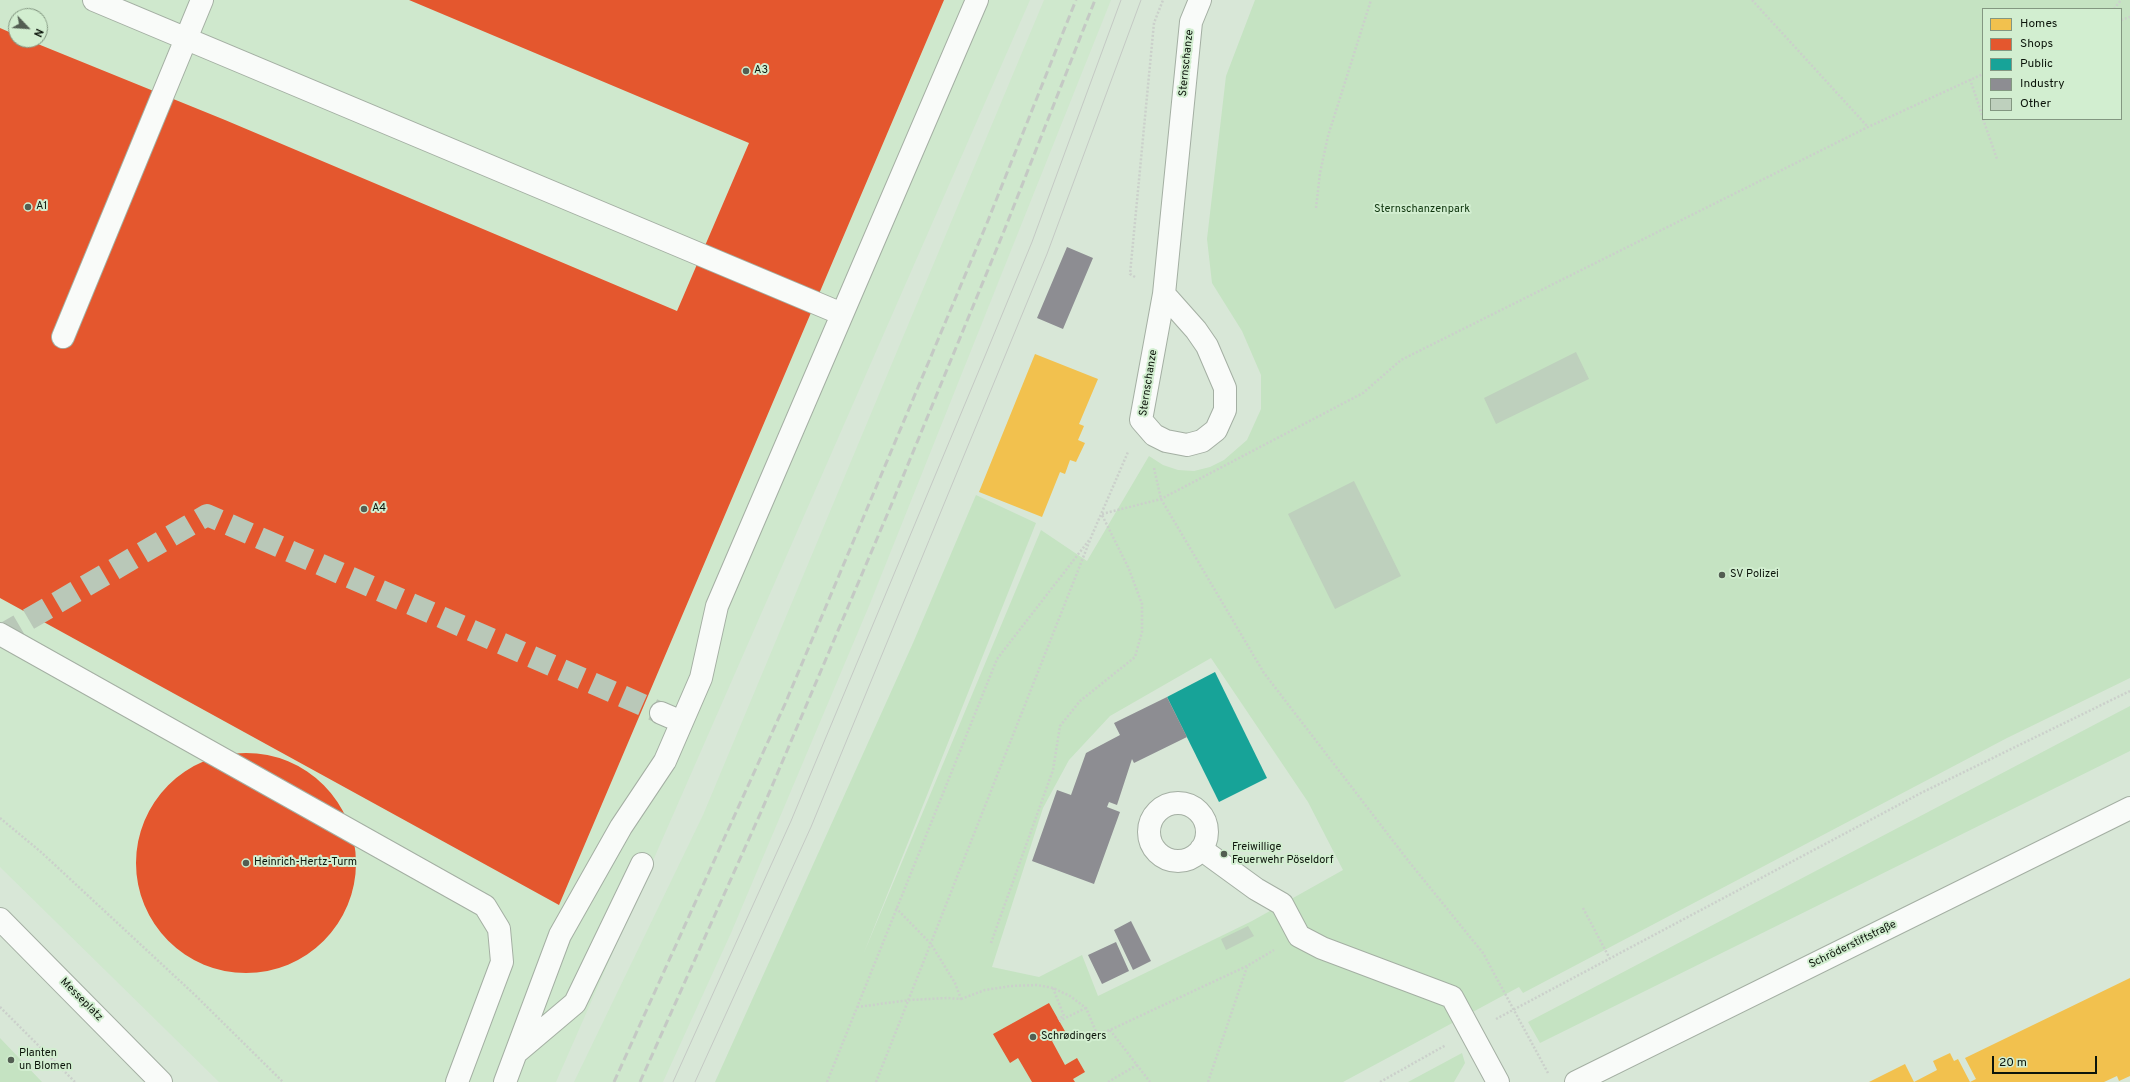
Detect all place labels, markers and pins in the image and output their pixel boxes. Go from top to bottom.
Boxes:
place label: A3 [754,64,768,78]
marker: A3 [741,66,751,76]
place label: A1 [36,200,47,214]
marker: A1 [23,202,33,212]
place label: A4 [372,502,386,516]
marker: A4 [359,504,369,514]
place label: SV Polizei [1730,568,1779,582]
marker: SV Polizei [1717,570,1727,580]
place label: Freiwillige Feuerwehr Pöseldorf [1232,841,1333,867]
marker: Freiwillige Feuerwehr Pöseldorf [1219,849,1229,859]
place label: Heinrich-Hertz-Turm [254,856,357,870]
marker: Heinrich-Hertz-Turm [241,858,251,868]
place label: Schrødingers [1041,1030,1106,1044]
marker: Schrødingers [1028,1032,1038,1042]
place label: Planten un Blomen [19,1047,72,1073]
marker: Planten un Blomen [6,1055,16,1065]

